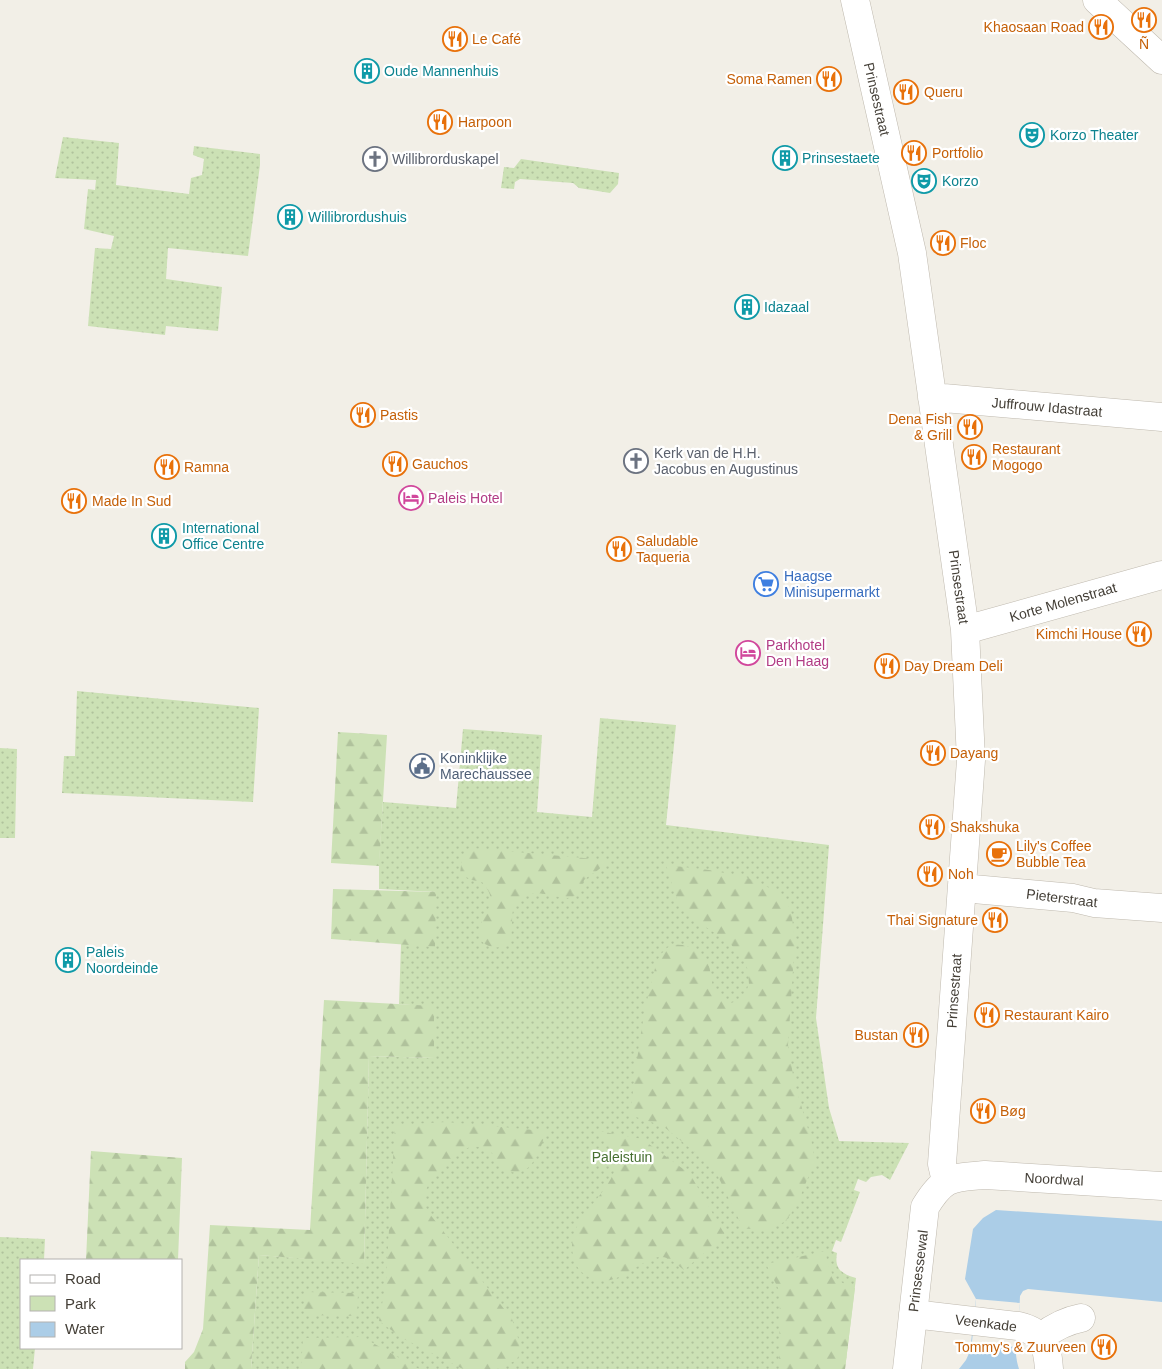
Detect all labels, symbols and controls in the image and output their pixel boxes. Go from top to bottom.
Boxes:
restaurant icon: Ñ [1131,7,1157,33]
restaurant icon: Khaosaan Road [1088,14,1114,40]
place label: Khaosaan Road [984,19,1084,35]
restaurant icon: Le Café [442,26,468,52]
place label: Le Café [472,31,521,47]
place label: Ñ [1139,36,1149,52]
building icon: Oude Mannenhuis [354,58,380,84]
street label: Prinsestraat [861,61,893,137]
place label: Oude Mannenhuis [384,63,498,79]
restaurant icon: Soma Ramen [816,66,842,92]
place label: Soma Ramen [726,71,812,87]
restaurant icon: Queru [893,79,919,105]
place label: Queru [924,84,963,100]
restaurant icon: Harpoon [427,109,453,135]
place label: Harpoon [458,114,512,130]
theatre icon: Korzo Theater [1019,122,1045,148]
place label: Korzo Theater [1050,127,1139,143]
restaurant icon: Portfolio [901,140,927,166]
building icon: Prinsestaete [772,145,798,171]
place label: Portfolio [932,145,984,161]
church icon: Willibrorduskapel [362,146,388,172]
place label: Prinsestaete [802,150,880,166]
place label: Willibrorduskapel [392,151,499,167]
theatre icon: Korzo [911,168,937,194]
place label: Korzo [942,173,979,189]
building icon: Willibrordushuis [277,204,303,230]
place label: Willibrordushuis [308,209,407,225]
restaurant icon: Floc [930,230,956,256]
place label: Floc [960,235,986,251]
building icon: Idazaal [734,294,760,320]
place label: Idazaal [764,299,809,315]
street label: Juffrouw Idastraat [991,394,1103,420]
restaurant icon: Pastis [350,402,376,428]
place label: Pastis [380,407,418,423]
place label: Dena Fish & Grill [888,411,952,443]
restaurant icon: Dena Fish & Grill [957,414,983,440]
place label: Restaurant Mogogo [992,441,1061,473]
restaurant icon: Restaurant Mogogo [961,444,987,470]
place label: Kerk van de H.H. Jacobus en Augustinus [654,445,798,477]
church icon: Kerk van de H.H. Jacobus en Augustinus [623,448,649,474]
restaurant icon: Gauchos [382,451,408,477]
restaurant icon: Ramna [154,454,180,480]
place label: Gauchos [412,456,468,472]
place label: Ramna [184,459,229,475]
hotel icon: Paleis Hotel [398,485,424,511]
restaurant icon: Made In Sud [61,488,87,514]
place label: Paleis Hotel [428,490,503,506]
place label: Made In Sud [92,493,171,509]
place label: International Office Centre [182,520,264,552]
building icon: International Office Centre [151,523,177,549]
place label: Saludable Taqueria [636,533,698,565]
restaurant icon: Saludable Taqueria [606,536,632,562]
street label: Prinsestraat [946,549,972,625]
place label: Haagse Minisupermarkt [784,568,880,600]
supermarket icon: Haagse Minisupermarkt [753,571,779,597]
street label: Korte Molenstraat [1008,579,1118,625]
restaurant icon: Kimchi House [1126,621,1152,647]
place label: Kimchi House [1036,626,1122,642]
place label: Parkhotel Den Haag [766,637,829,669]
hotel icon: Parkhotel Den Haag [735,640,761,666]
restaurant icon: Day Dream Deli [874,653,900,679]
place label: Day Dream Deli [904,658,1003,674]
restaurant icon: Dayang [920,740,946,766]
place label: Dayang [950,745,998,761]
place label: Koninklijke Marechaussee [440,750,532,782]
public building icon: Koninklijke Marechaussee [409,753,435,779]
restaurant icon: Shakshuka [919,814,945,840]
place label: Shakshuka [950,819,1019,835]
place label: Lily's Coffee Bubble Tea [1016,838,1092,870]
cafe icon: Lily's Coffee Bubble Tea [986,841,1012,867]
restaurant icon: Noh [917,861,943,887]
place label: Noh [948,866,974,882]
street label: Pieterstraat [1025,886,1099,910]
restaurant icon: Thai Signature [982,907,1008,933]
place label: Thai Signature [887,912,978,928]
place label: Paleis Noordeinde [86,944,159,976]
building icon: Paleis Noordeinde [55,947,81,973]
street label: Prinsestraat [943,953,965,1029]
restaurant icon: Restaurant Kairo [974,1002,1000,1028]
place label: Restaurant Kairo [1004,1007,1109,1023]
restaurant icon: Bustan [903,1022,929,1048]
place label: Bustan [854,1027,898,1043]
restaurant icon: Bøg [970,1098,996,1124]
place label: Bøg [1000,1103,1026,1119]
park label: Paleistuin [592,1149,652,1165]
street label: Noordwal [1024,1169,1084,1189]
street label: Prinsessewal [905,1229,931,1313]
legend [20,1259,182,1349]
text: Road [65,1270,101,1287]
text: Park [65,1295,96,1312]
street label: Veenkade [954,1311,1018,1335]
text: Water [65,1320,104,1337]
restaurant icon: Tommy's & Zuurveen [1091,1334,1117,1360]
place label: Tommy's & Zuurveen [955,1339,1086,1355]

